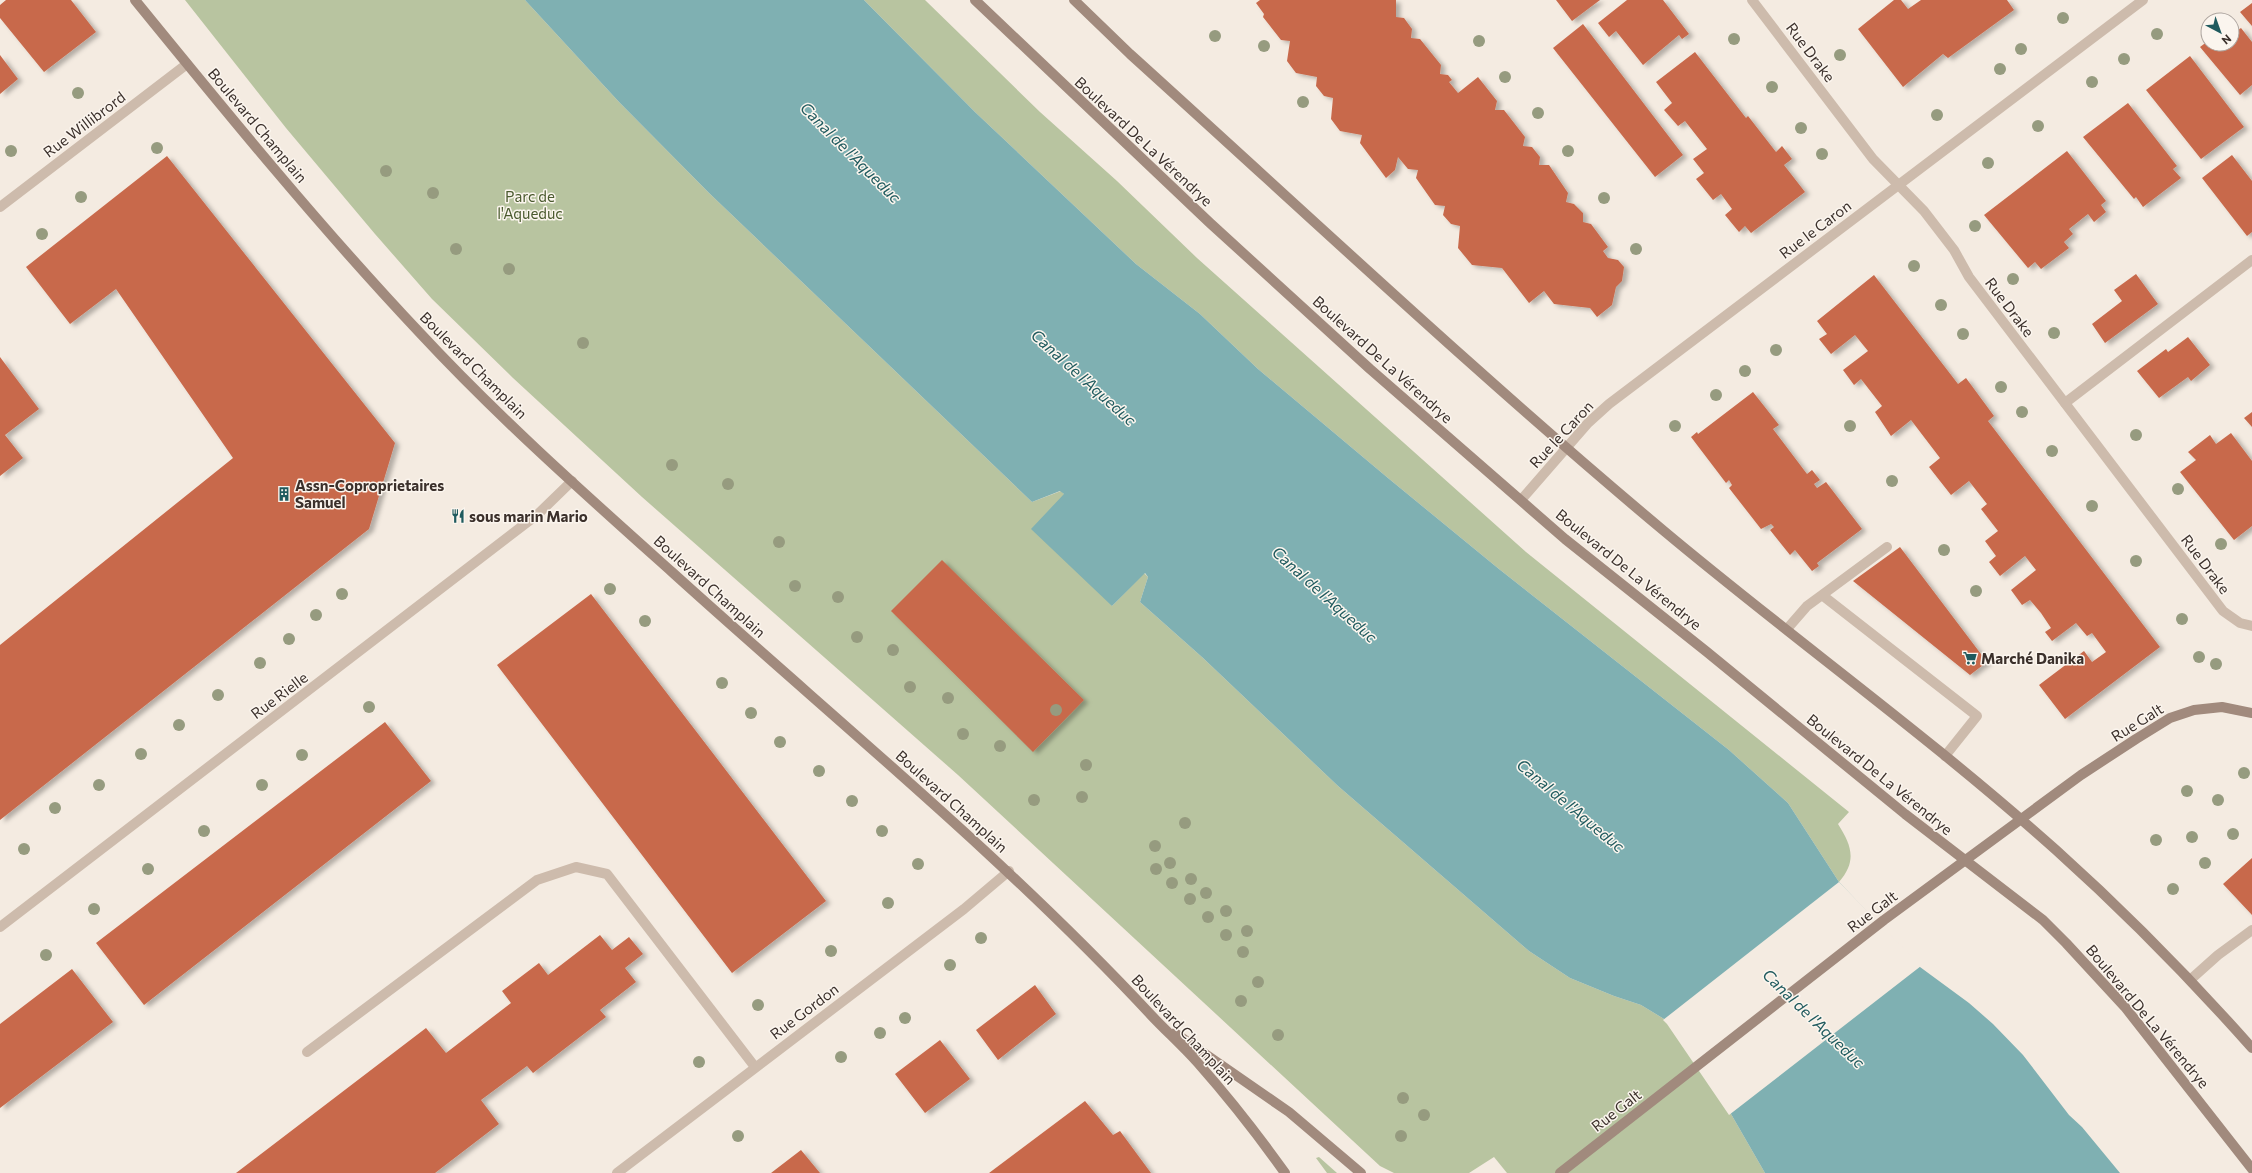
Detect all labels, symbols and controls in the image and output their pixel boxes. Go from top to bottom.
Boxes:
north arrow [2200,12,2240,52]
street label: Rue Drake [1783,19,1839,85]
text: N [2220,32,2234,48]
street label: Boulevard Champlain [205,64,311,186]
street label: Boulevard De La Vérendrye [1071,72,1217,210]
street label: Rue Willibrord [40,87,128,161]
water label: Canal de l'Aqueduc [797,98,905,206]
park label: Parc de l'Aqueduc [497,187,563,222]
street label: Rue le Caron [1776,196,1854,262]
street label: Rue Drake [1982,274,2038,340]
street label: Boulevard De La Vérendrye [1309,291,1457,427]
street label: Boulevard Champlain [417,308,531,422]
water label: Canal de l'Aqueduc [1028,325,1140,429]
street label: Rue le Caron [1525,397,1597,471]
place label: Assn-Coproprietaires Samuel [295,476,444,511]
building icon: Assn-Coproprietaires Samuel [276,486,292,502]
street label: Boulevard De La Vérendrye [1553,505,1705,633]
place label: sous marin Mario [469,507,588,525]
restaurant icon: sous marin Mario [450,508,466,524]
street label: Boulevard Champlain [650,531,770,641]
street label: Rue Drake [2178,531,2234,597]
water label: Canal de l'Aqueduc [1269,542,1381,646]
place label: Marché Danika [1981,649,2084,667]
supermarket icon: Marché Danika [1962,650,1978,666]
street label: Rue Rielle [247,668,311,722]
street label: Rue Galt [2108,699,2166,745]
street label: Boulevard De La Vérendrye [1804,710,1956,838]
street label: Boulevard Champlain [892,746,1012,856]
water label: Canal de l'Aqueduc [1513,755,1629,856]
street label: Rue Galt [1843,886,1901,936]
street label: Boulevard De La Vérendrye [2083,941,2213,1091]
water label: Canal de l'Aqueduc [1759,964,1869,1072]
street label: Boulevard Champlain [1128,970,1240,1088]
street label: Rue Gordon [766,979,842,1043]
street label: Rue Galt [1588,1085,1644,1135]

